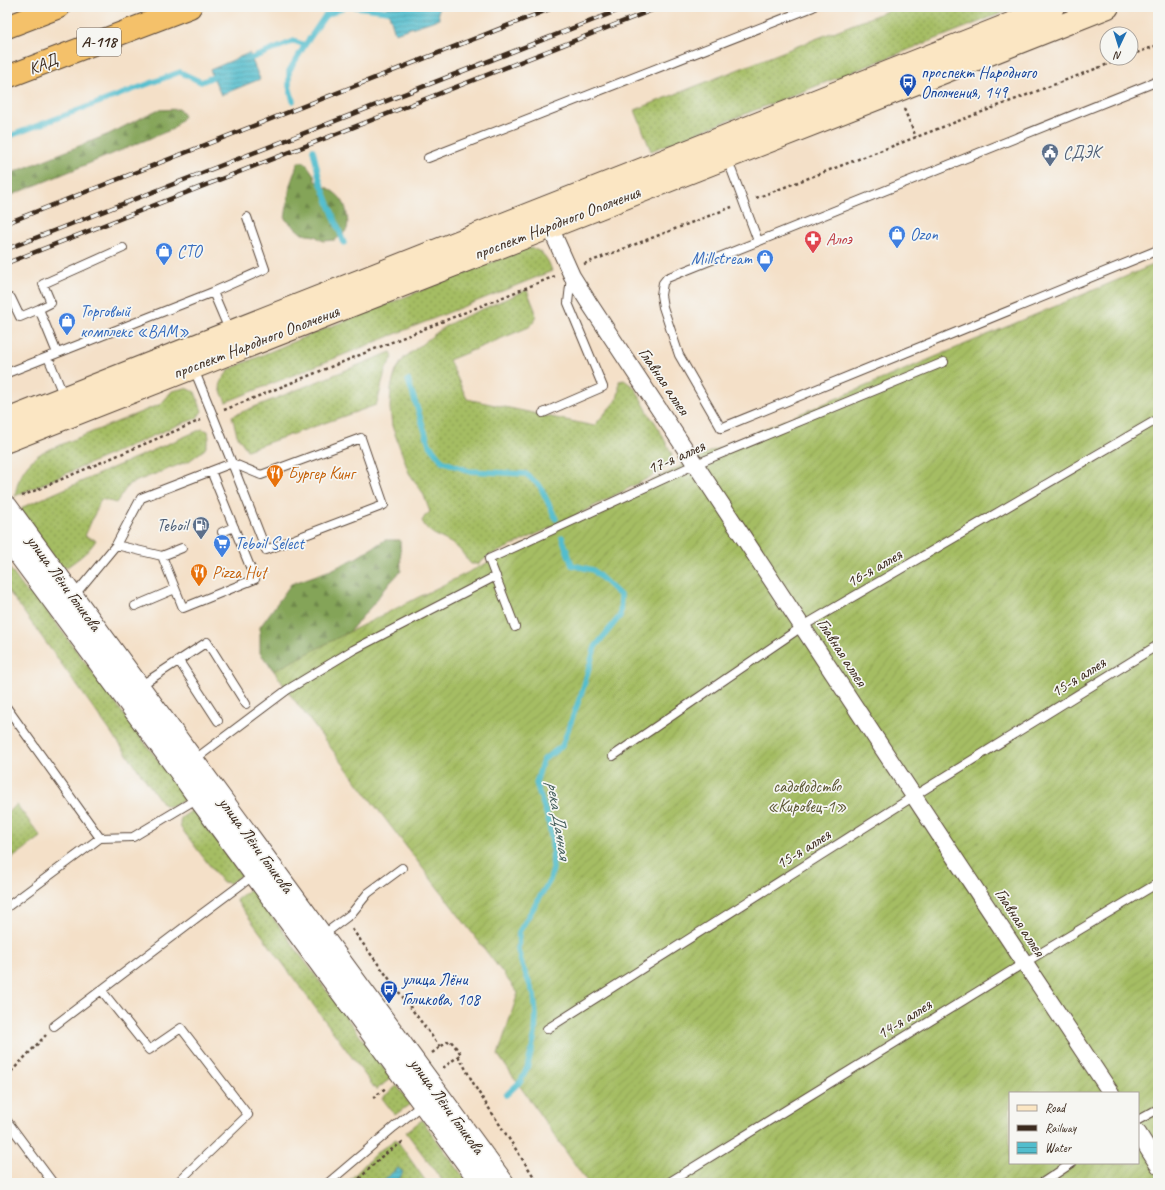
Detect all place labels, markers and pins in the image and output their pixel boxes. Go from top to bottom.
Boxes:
place label: проспект Народного Ополчения, 149 [921,62,1038,103]
bus stop icon: проспект Народного Ополчения, 149 [898,72,918,97]
public building icon: СДЭК [1040,142,1060,167]
place label: СДЭК [1063,142,1104,163]
shop icon: Ozon [887,224,907,249]
place label: Ozon [910,224,938,245]
pharmacy icon: Алоэ [803,229,823,254]
place label: Алоэ [826,229,853,250]
shop icon: СТО [154,241,174,266]
place label: СТО [177,241,204,262]
place label: Millstream [691,248,752,269]
shop icon: Millstream [755,248,775,273]
place label: Торговый комплекс «ВАМ» [80,301,189,342]
shop icon: Торговый комплекс «ВАМ» [57,311,77,336]
restaurant icon: Бургер Кинг [265,463,285,488]
place label: Бургер Кинг [288,463,357,484]
place label: Teboil [157,515,191,536]
fuel station icon: Teboil [191,515,211,540]
supermarket icon: Teboil Select [212,533,232,558]
place label: Teboil Select [235,533,306,554]
restaurant icon: Pizza Hut [189,562,209,587]
place label: Pizza Hut [212,562,269,583]
place label: улица Лёни Голикова, 108 [401,969,482,1010]
bus stop icon: улица Лёни Голикова, 108 [379,979,399,1004]

